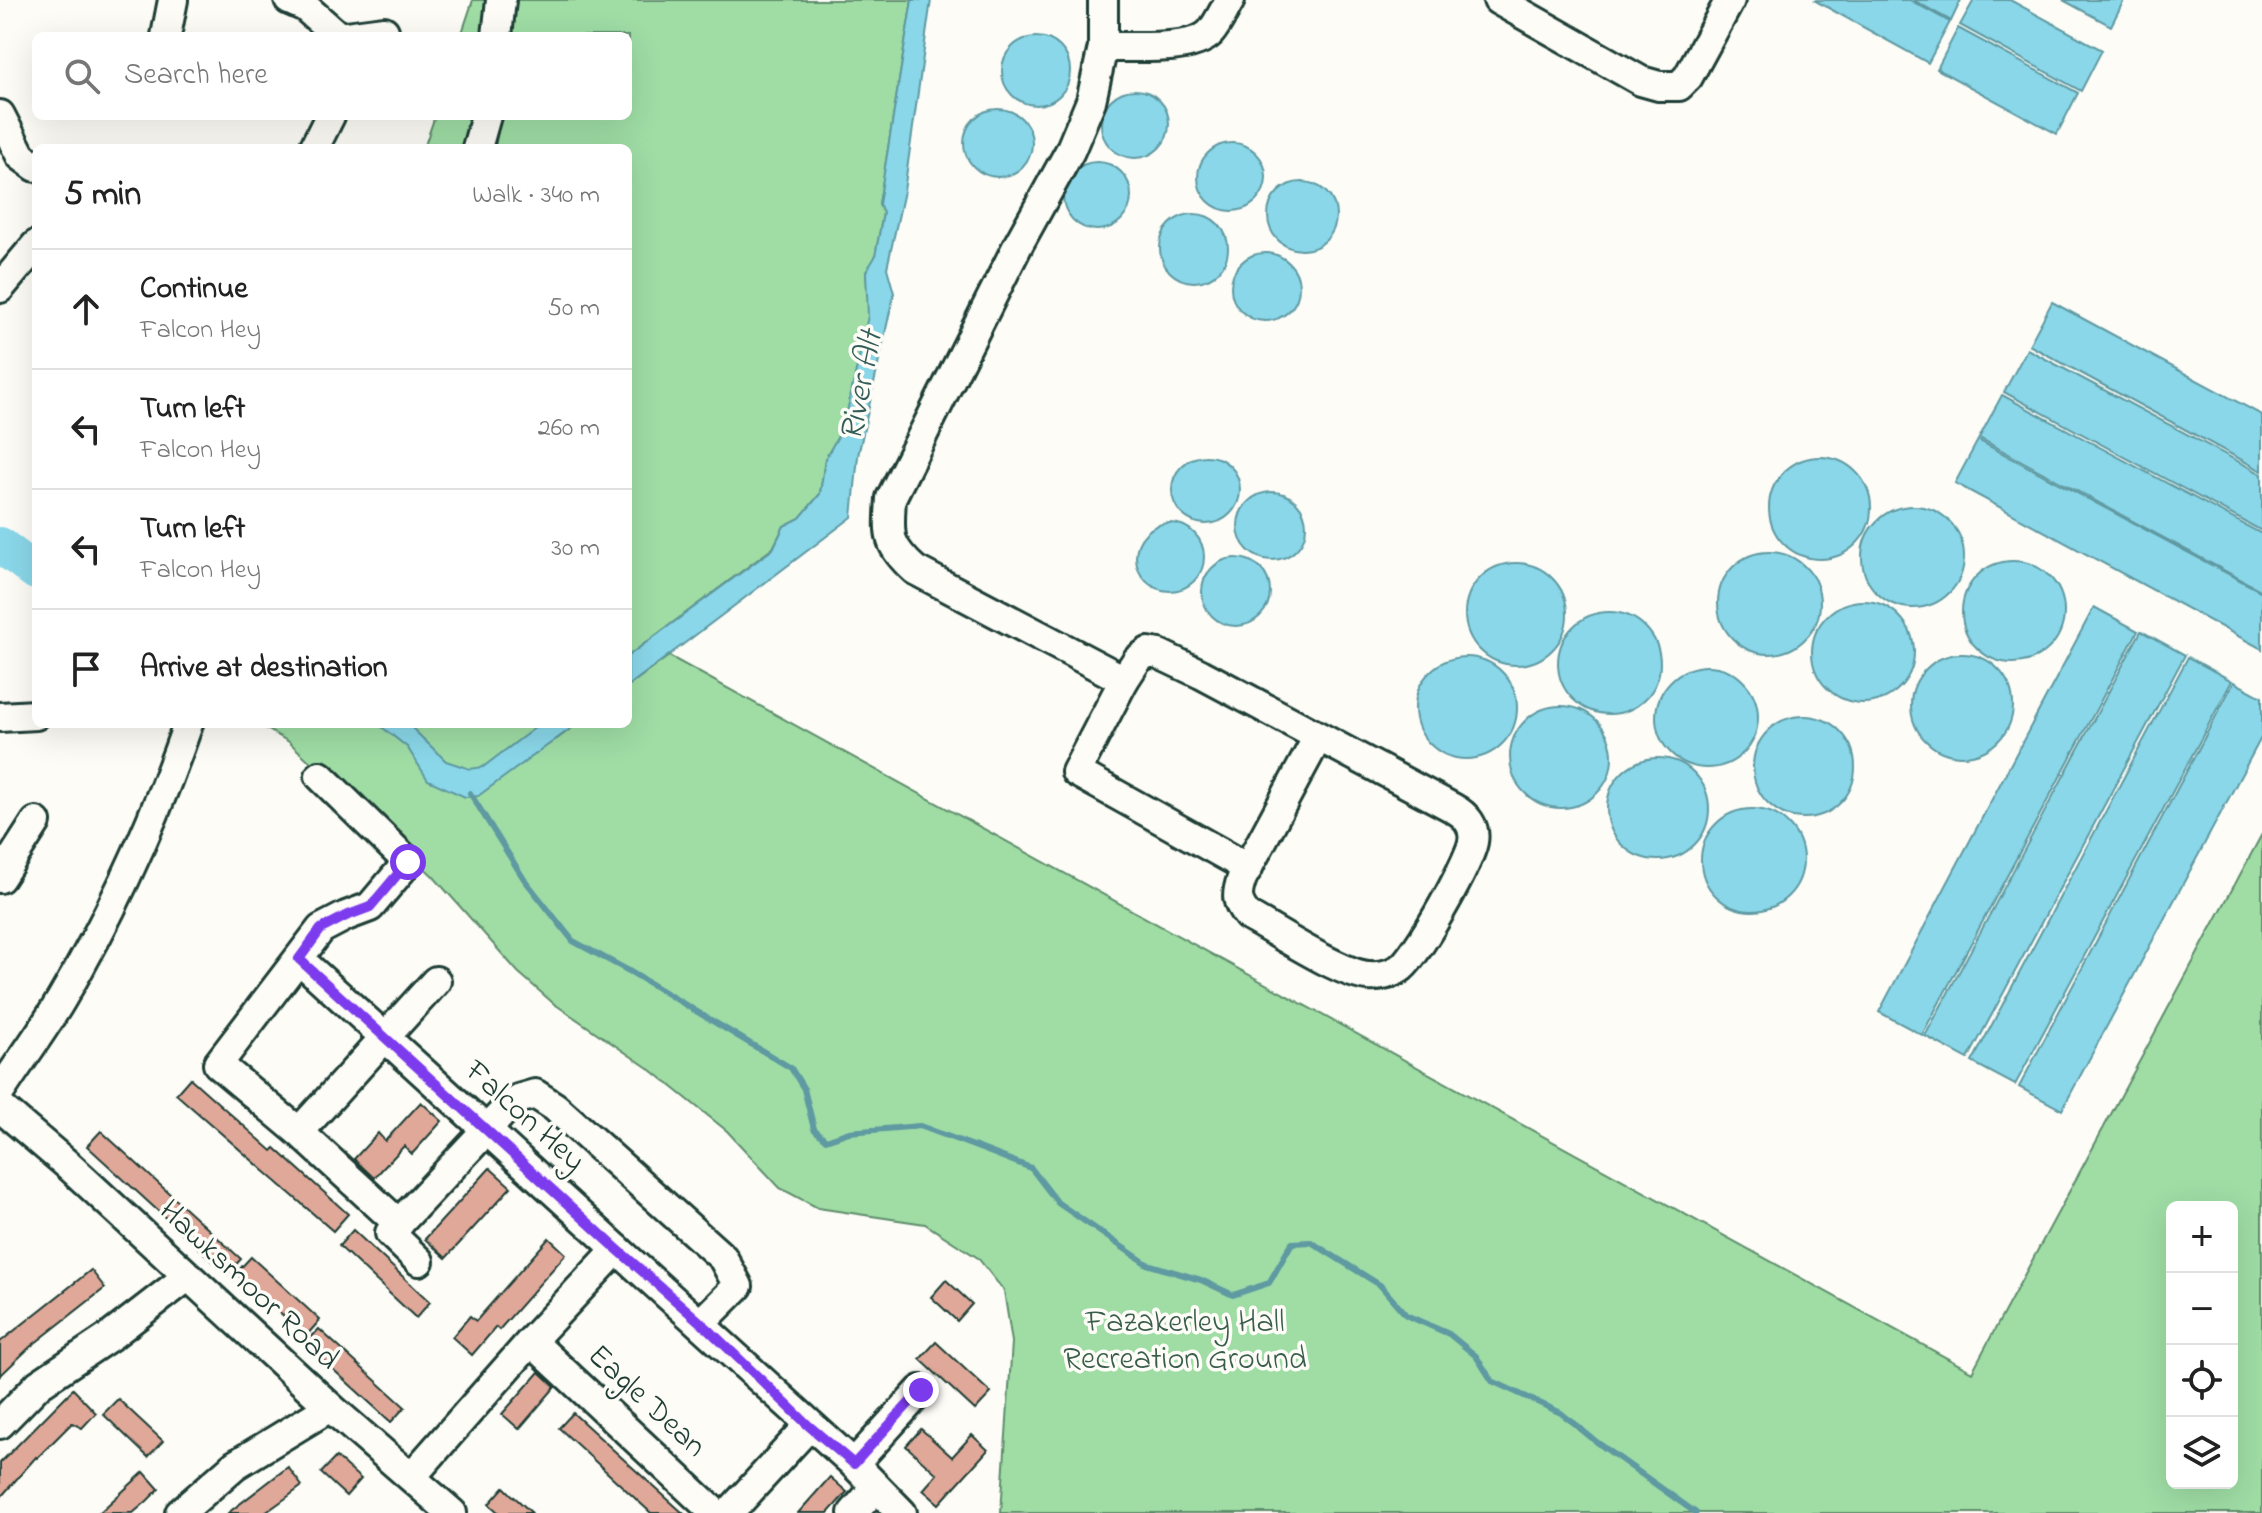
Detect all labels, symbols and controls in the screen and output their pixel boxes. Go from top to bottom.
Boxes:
search box [32,32,632,120]
icon: search [60,54,104,98]
text: Search here [124,54,268,98]
text: 5 min [64,171,141,221]
text: Walk · 340 m [472,177,600,215]
text: Continue [140,268,248,312]
icon: ahead [64,287,108,331]
text: 50 m [547,290,600,328]
text: Falcon Hey [140,312,261,350]
water label: River Alt [828,323,899,445]
text: Turn left [140,388,245,432]
icon: left [64,407,108,451]
text: 260 m [538,410,600,448]
text: Falcon Hey [140,432,261,470]
text: Turn left [140,508,245,552]
icon: left [64,527,108,571]
text: 30 m [551,530,600,568]
text: Falcon Hey [140,552,261,590]
icon: arrive [64,647,108,691]
text: Arrive at destination [140,647,388,691]
route start [390,844,426,880]
street label: Falcon Hey [452,1049,595,1184]
street label: Hawksmoor Road [147,1190,349,1382]
map controls [2166,1201,2238,1489]
button: + [2166,1201,2238,1273]
button: − [2166,1273,2238,1345]
park label: Fazakerley Hall Recreation Ground [1063,1300,1307,1384]
street label: Eagle Dean [576,1334,716,1470]
button: locate [2166,1345,2238,1417]
route end [903,1372,939,1408]
button: layers [2166,1417,2238,1489]

